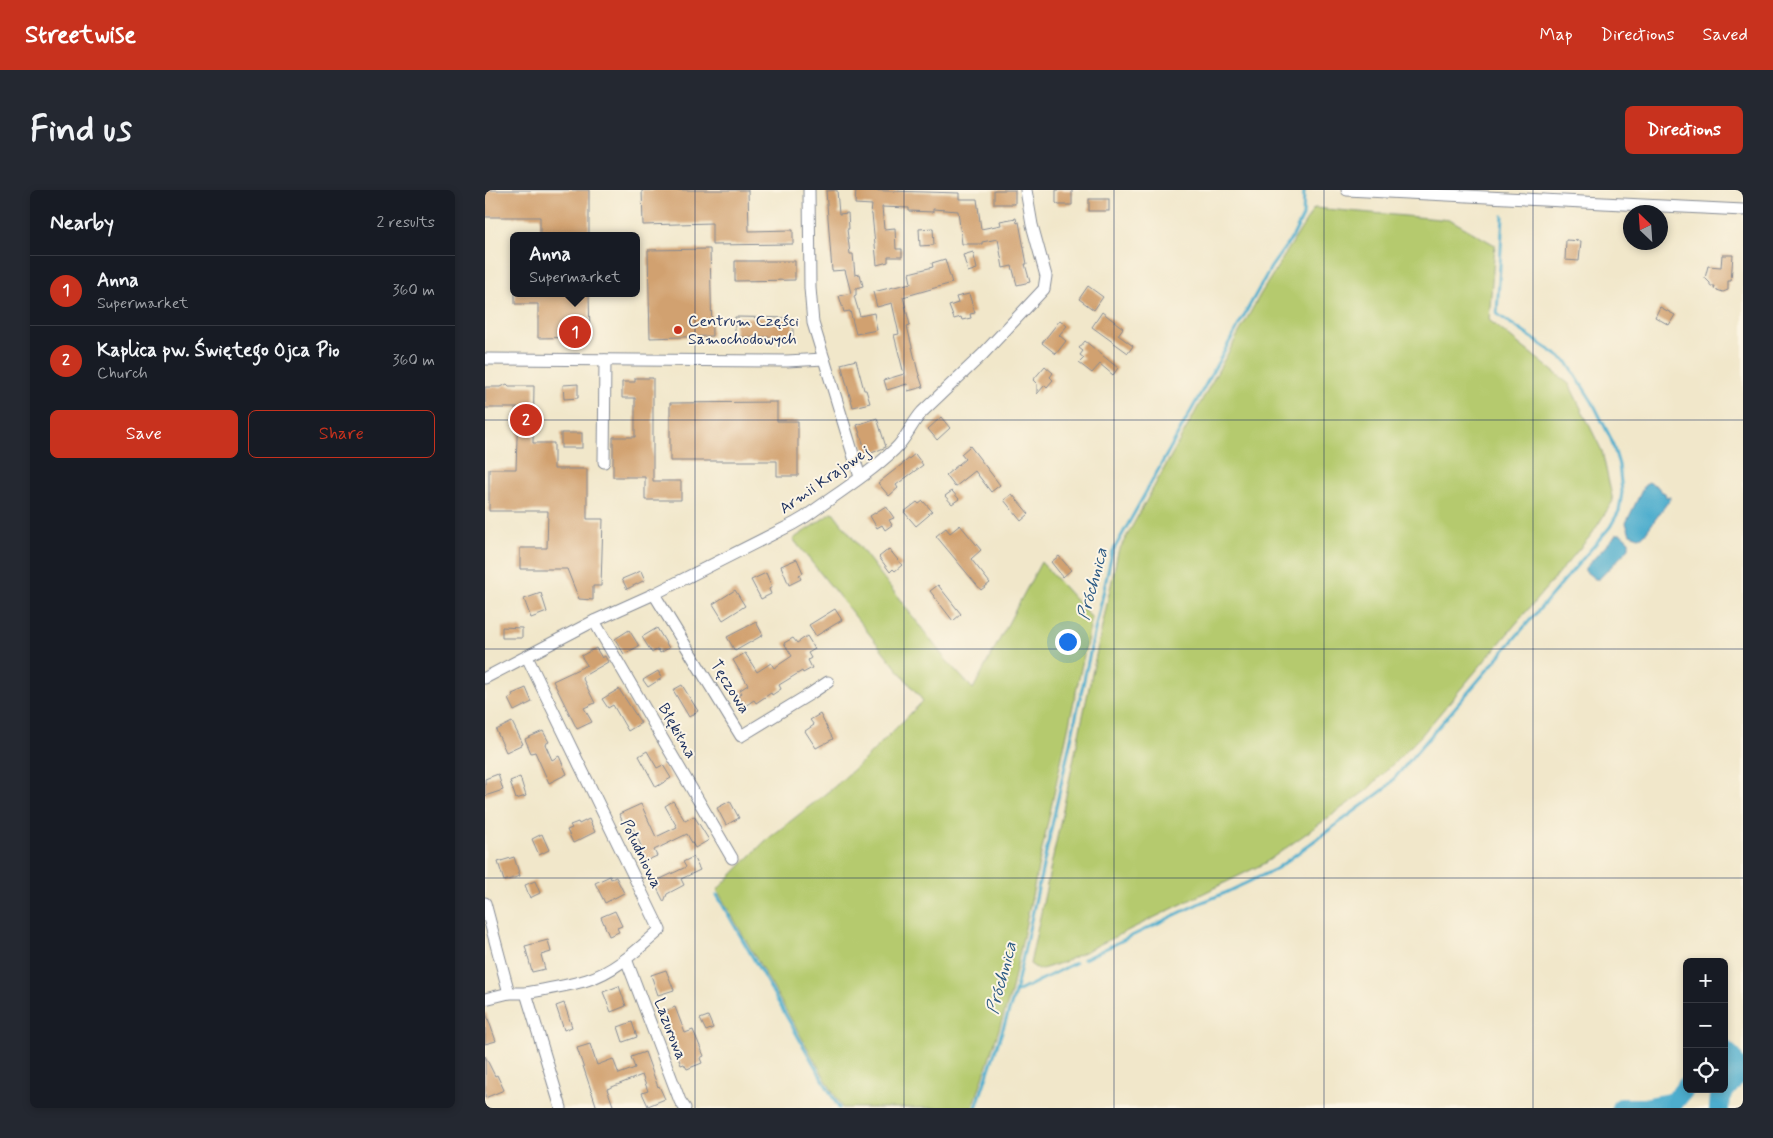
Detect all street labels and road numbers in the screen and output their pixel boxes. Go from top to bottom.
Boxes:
street label: Armii Krajowej [775,441,875,519]
street label: Tęczowa [705,656,755,718]
street label: Błękitna [653,699,701,763]
street label: Południowa [615,816,667,892]
street label: Lazurowa [649,995,691,1063]

